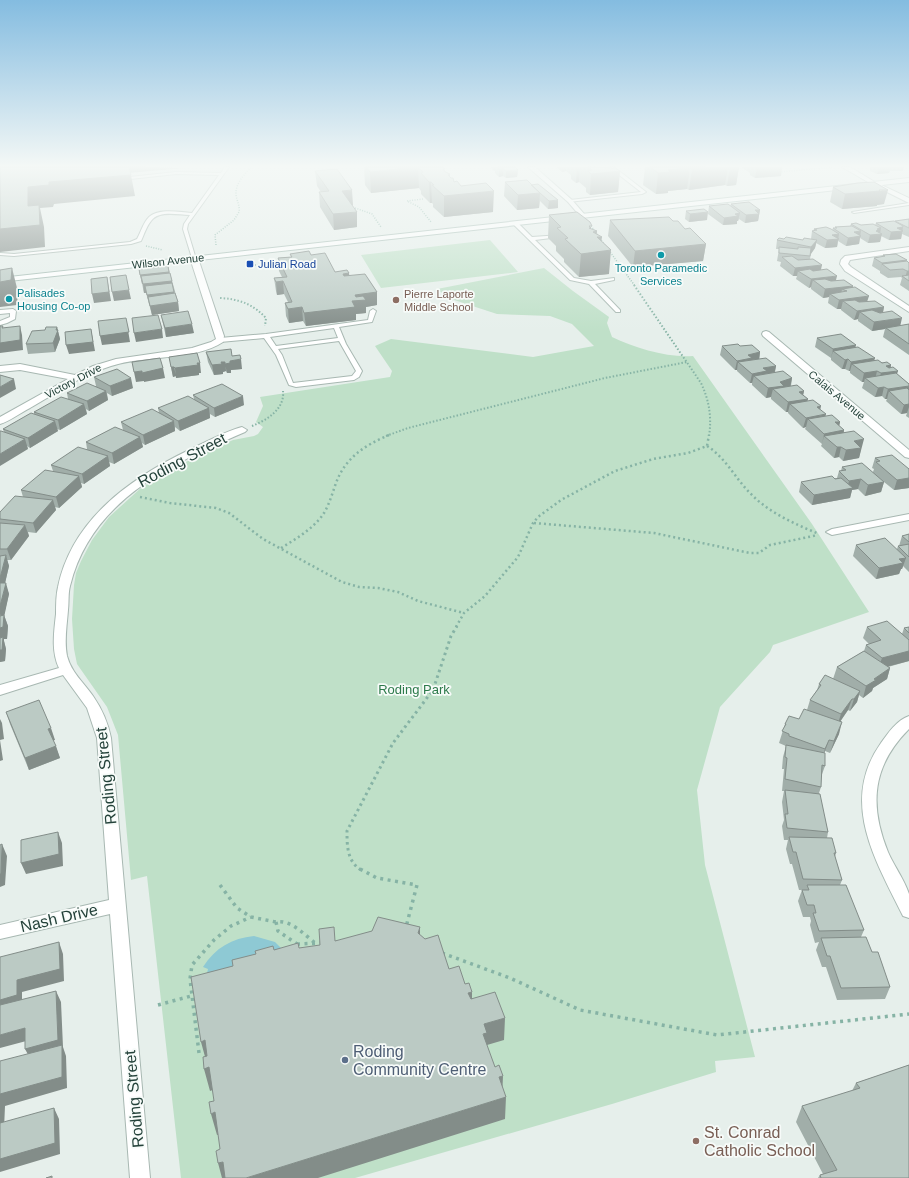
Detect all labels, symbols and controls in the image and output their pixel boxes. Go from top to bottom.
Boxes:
marker: Toronto Paramedic Services [656,250,666,260]
street label: Wilson Avenue [131,251,205,271]
place label: Julian Road [258,258,316,270]
marker: Julian Road [245,259,255,269]
place label: Toronto Paramedic Services [615,262,708,287]
place label: Palisades Housing Co-op [17,287,90,312]
place label: Pierre Laporte Middle School [404,288,474,313]
marker: Palisades Housing Co-op [4,294,14,304]
marker: Pierre Laporte Middle School [391,295,401,305]
street label: Victory Drive [43,361,103,401]
street label: Calais Avenue [806,368,868,422]
street label: Roding Street [135,429,230,490]
park label: Roding Park [378,682,450,697]
street label: Roding Street [92,726,120,826]
street label: Nash Drive [19,901,100,935]
place label: Roding Community Centre [353,1043,486,1078]
street label: Roding Street [121,1049,147,1148]
marker: Roding Community Centre [340,1055,350,1065]
place label: St. Conrad Catholic School [704,1124,815,1159]
marker: St. Conrad Catholic School [691,1136,701,1146]

